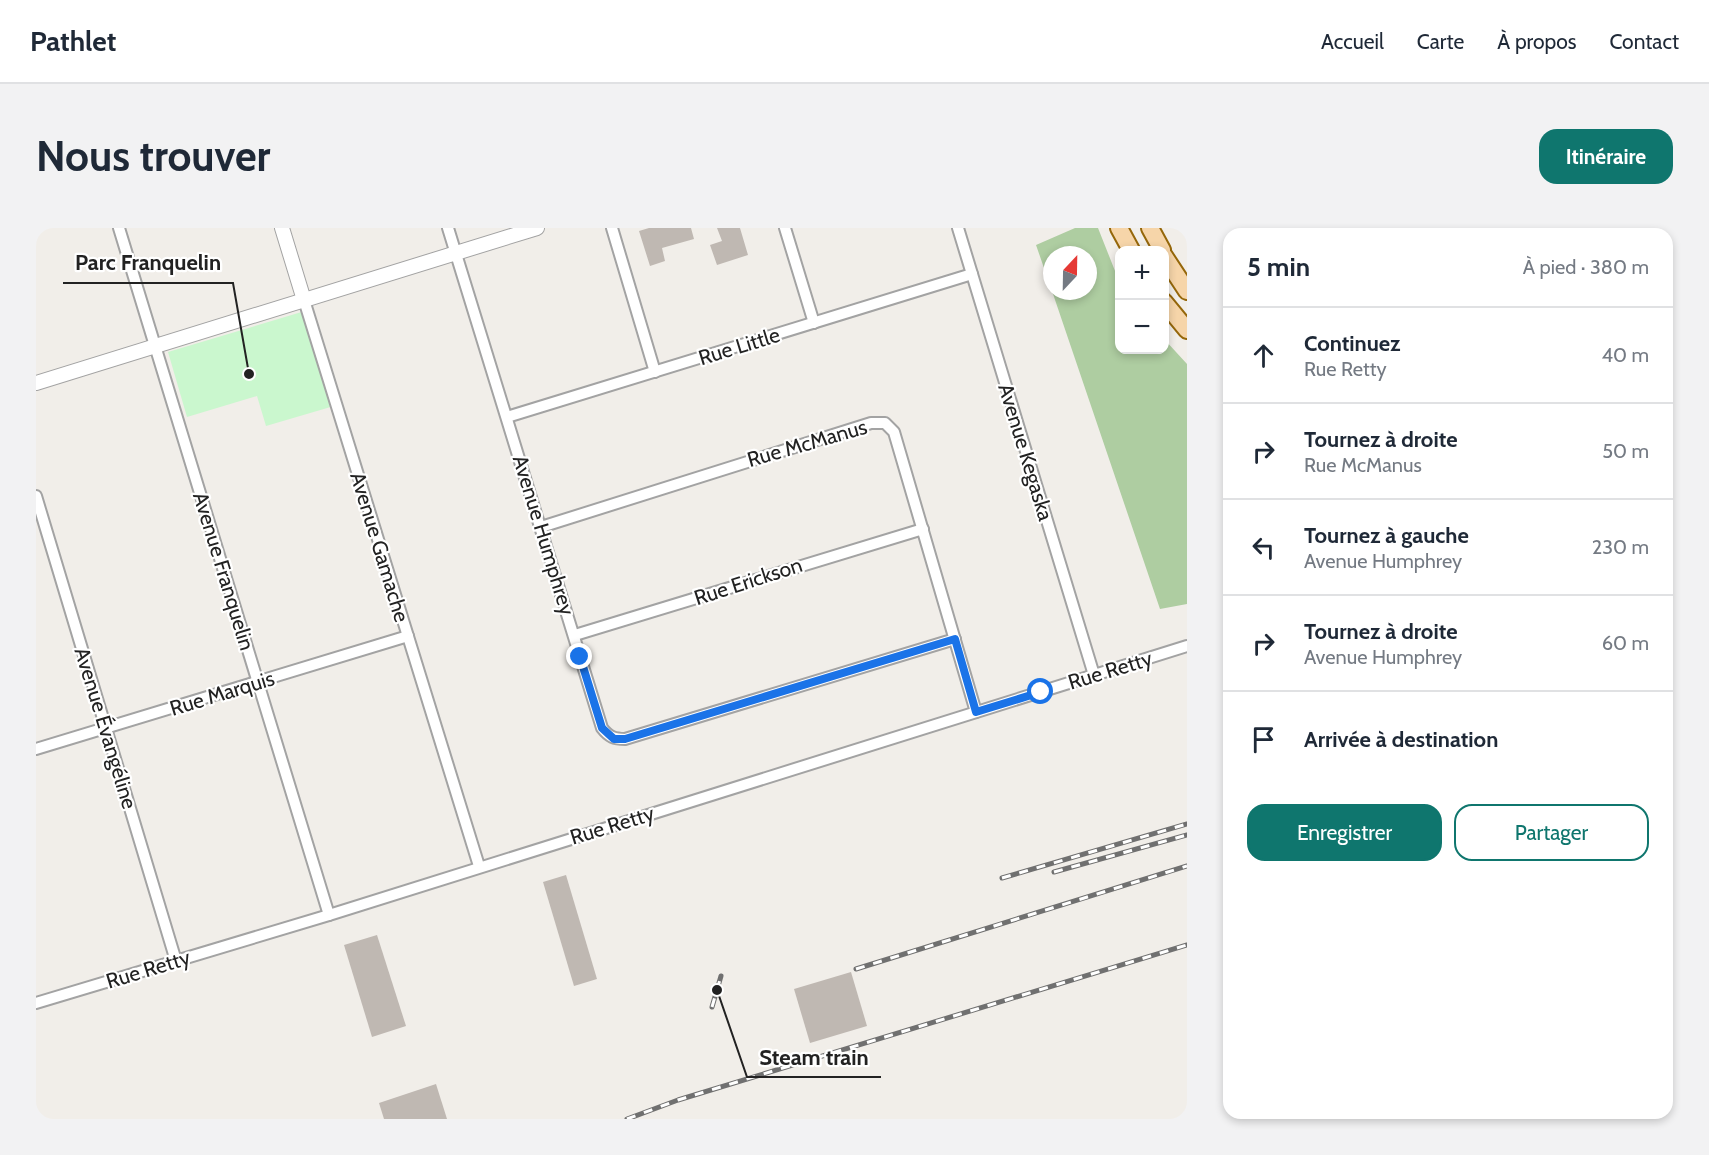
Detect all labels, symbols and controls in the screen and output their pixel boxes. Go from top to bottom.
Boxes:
text: Pathlet [30,24,116,58]
text: Accueil [1321,29,1384,54]
text: Carte [1417,29,1464,54]
text: À propos [1497,29,1576,54]
text: Contact [1609,29,1679,54]
button: Itinéraire [1539,129,1673,184]
text: Nous trouver [36,130,270,182]
callout: Parc Franquelin [63,243,233,283]
north arrow [1043,246,1097,300]
map controls [1115,246,1169,354]
button: + [1115,246,1169,300]
text: Parc Franquelin [75,249,221,276]
text: 5 min [1247,251,1310,283]
text: À pied · 380 m [1523,255,1649,279]
button: − [1115,300,1169,354]
street label: Rue Little [695,322,783,370]
text: Continuez [1304,330,1401,357]
icon: ahead [1247,339,1280,372]
text: 40 m [1601,343,1649,367]
text: Rue Retty [1304,357,1387,381]
street label: Avenue Kegaska [993,381,1059,523]
street label: Rue McManus [744,414,870,472]
text: Tournez à droite [1304,426,1458,453]
icon: right [1247,435,1280,468]
text: 50 m [1602,439,1649,463]
street label: Avenue Humphrey [508,452,580,618]
text: Rue McManus [1304,453,1422,477]
street label: Avenue Gamache [345,469,415,625]
street label: Avenue Franquelin [188,489,260,653]
text: Tournez à gauche [1304,522,1469,549]
icon: left [1247,531,1280,564]
text: 230 m [1592,535,1649,559]
text: Avenue Humphrey [1304,549,1462,573]
street label: Rue Erickson [691,552,805,610]
text: Tournez à droite [1304,618,1458,645]
icon: right [1247,627,1280,660]
text: 60 m [1602,631,1649,655]
route end [566,643,592,669]
street label: Avenue Évangéline [70,644,143,812]
street label: Rue Retty [1065,645,1155,695]
text: Avenue Humphrey [1304,645,1462,669]
street label: Rue Marquis [167,665,278,721]
route start [1027,678,1053,704]
icon: arrive [1247,723,1280,756]
text: Arrivée à destination [1304,726,1498,753]
street label: Rue Retty [567,800,657,850]
button: Enregistrer [1247,804,1442,861]
button: Partager [1454,804,1649,861]
street label: Rue Retty [103,944,193,994]
callout: Steam train [747,1037,881,1077]
text: Steam train [759,1044,869,1071]

